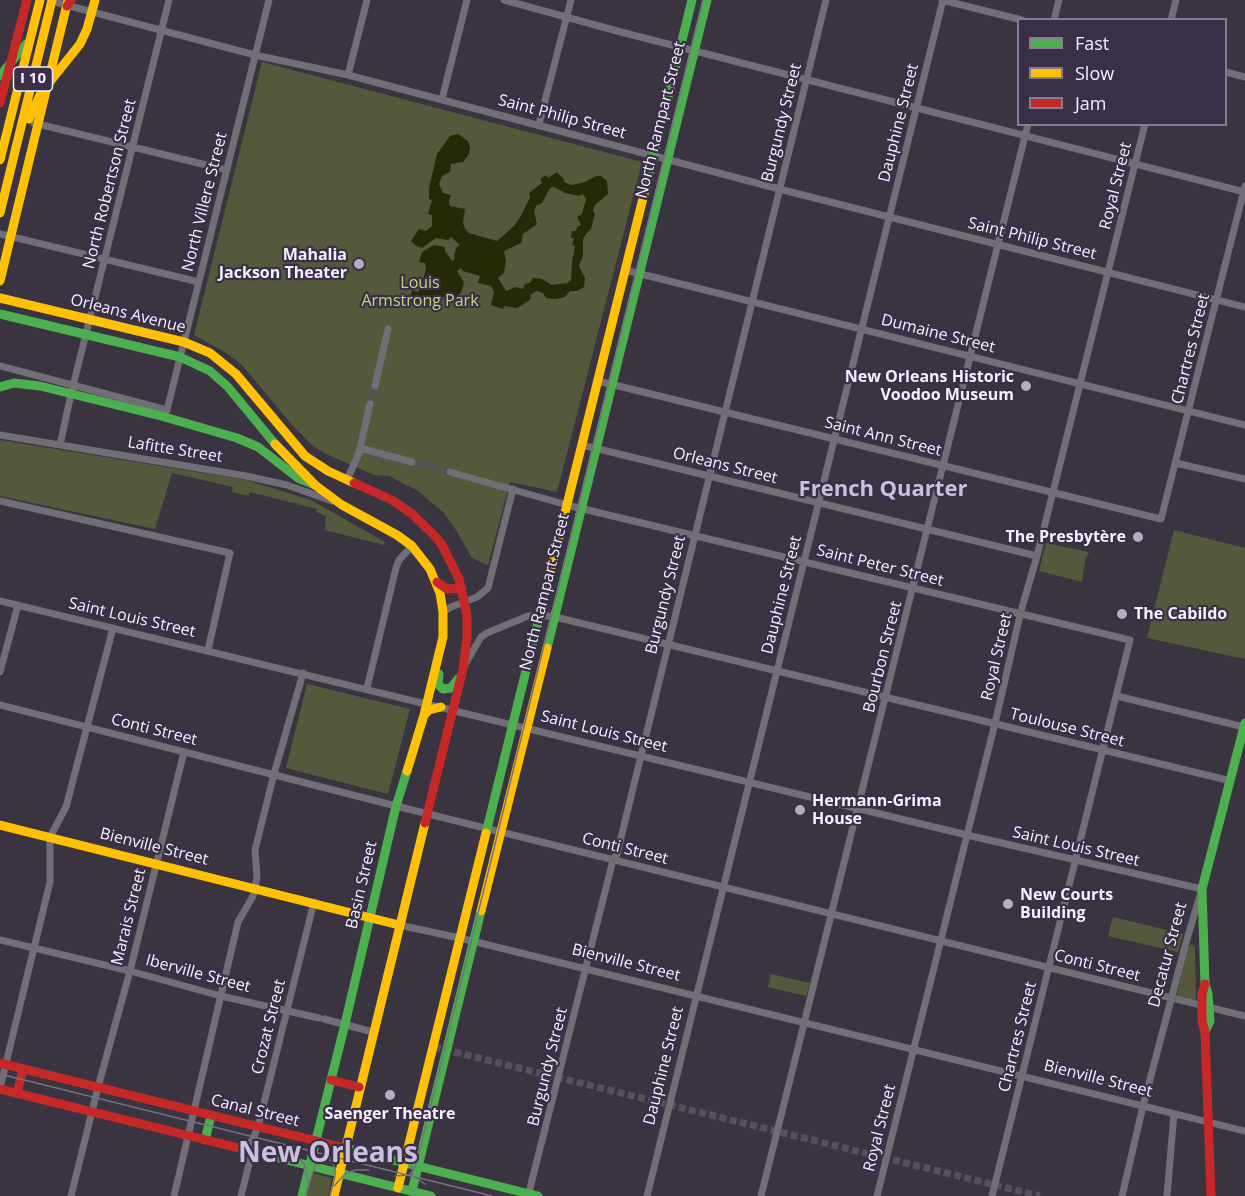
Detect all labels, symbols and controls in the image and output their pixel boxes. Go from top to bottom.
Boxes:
legend [1017,18,1227,126]
text: Fast [1075,31,1109,55]
street label: North Rampart Street [632,39,690,201]
text: Slow [1075,61,1114,85]
street label: Burgundy Street [758,62,806,184]
street label: Dauphine Street [875,62,923,184]
road number: I 10 [14,67,52,91]
street label: Saint Philip Street [496,91,628,143]
text: Jam [1075,91,1107,115]
street label: North Robertson Street [80,97,140,271]
street label: North Villere Street [178,130,232,274]
street label: Royal Street [1096,140,1136,232]
street label: Saint Philip Street [966,214,1098,264]
place label: Mahalia Jackson Theater [219,245,347,283]
marker: Mahalia Jackson Theater [352,257,366,271]
park label: Louis Armstrong Park [361,273,479,311]
street label: Orleans Avenue [68,290,188,338]
street label: Chartres Street [1168,292,1214,406]
street label: Dumaine Street [879,311,997,357]
place label: New Orleans Historic Voodoo Museum [845,367,1014,405]
marker: New Orleans Historic Voodoo Museum [1019,379,1033,393]
street label: Saint Ann Street [822,413,944,461]
street label: Lafitte Street [126,433,224,467]
street label: Orleans Street [671,444,779,488]
district label: French Quarter [799,477,967,503]
street label: North Rampart Street [516,511,574,673]
place label: The Presbytère [1006,527,1126,547]
marker: The Presbytère [1131,530,1145,544]
street label: Burgundy Street [642,534,690,656]
street label: Dauphine Street [758,534,806,656]
street label: Saint Peter Street [815,541,945,591]
street label: Saint Louis Street [67,594,197,642]
street label: Bourbon Street [860,599,906,715]
place label: The Cabildo [1134,604,1227,624]
marker: The Cabildo [1115,607,1129,621]
street label: Royal Street [978,611,1016,703]
street label: Toulouse Street [1008,705,1126,751]
street label: Saint Louis Street [539,707,669,757]
street label: Conti Street [109,710,199,750]
place label: Hermann-Grima House [812,791,942,829]
marker: Hermann-Grima House [793,803,807,817]
street label: Saint Louis Street [1011,823,1141,871]
street label: Bienville Street [98,824,210,870]
street label: Conti Street [580,829,670,869]
street label: Basin Street [343,839,381,931]
street label: Marais Street [108,867,150,967]
place label: New Courts Building [1020,885,1113,923]
marker: New Courts Building [1001,897,1015,911]
street label: Decatur Street [1145,900,1191,1010]
street label: Bienville Street [570,940,682,986]
street label: Conti Street [1052,946,1142,986]
street label: Iberville Street [143,951,253,997]
street label: Crozat Street [248,978,290,1076]
street label: Chartres Street [995,980,1041,1094]
street label: Dauphine Street [640,1005,688,1127]
street label: Burgundy Street [524,1006,572,1128]
street label: Bienville Street [1042,1056,1154,1102]
street label: Royal Street [860,1082,900,1174]
marker: Saenger Theatre [383,1088,397,1102]
street label: Canal Street [209,1091,301,1131]
place label: Saenger Theatre [325,1104,455,1124]
district label: New Orleans [238,1137,418,1171]

